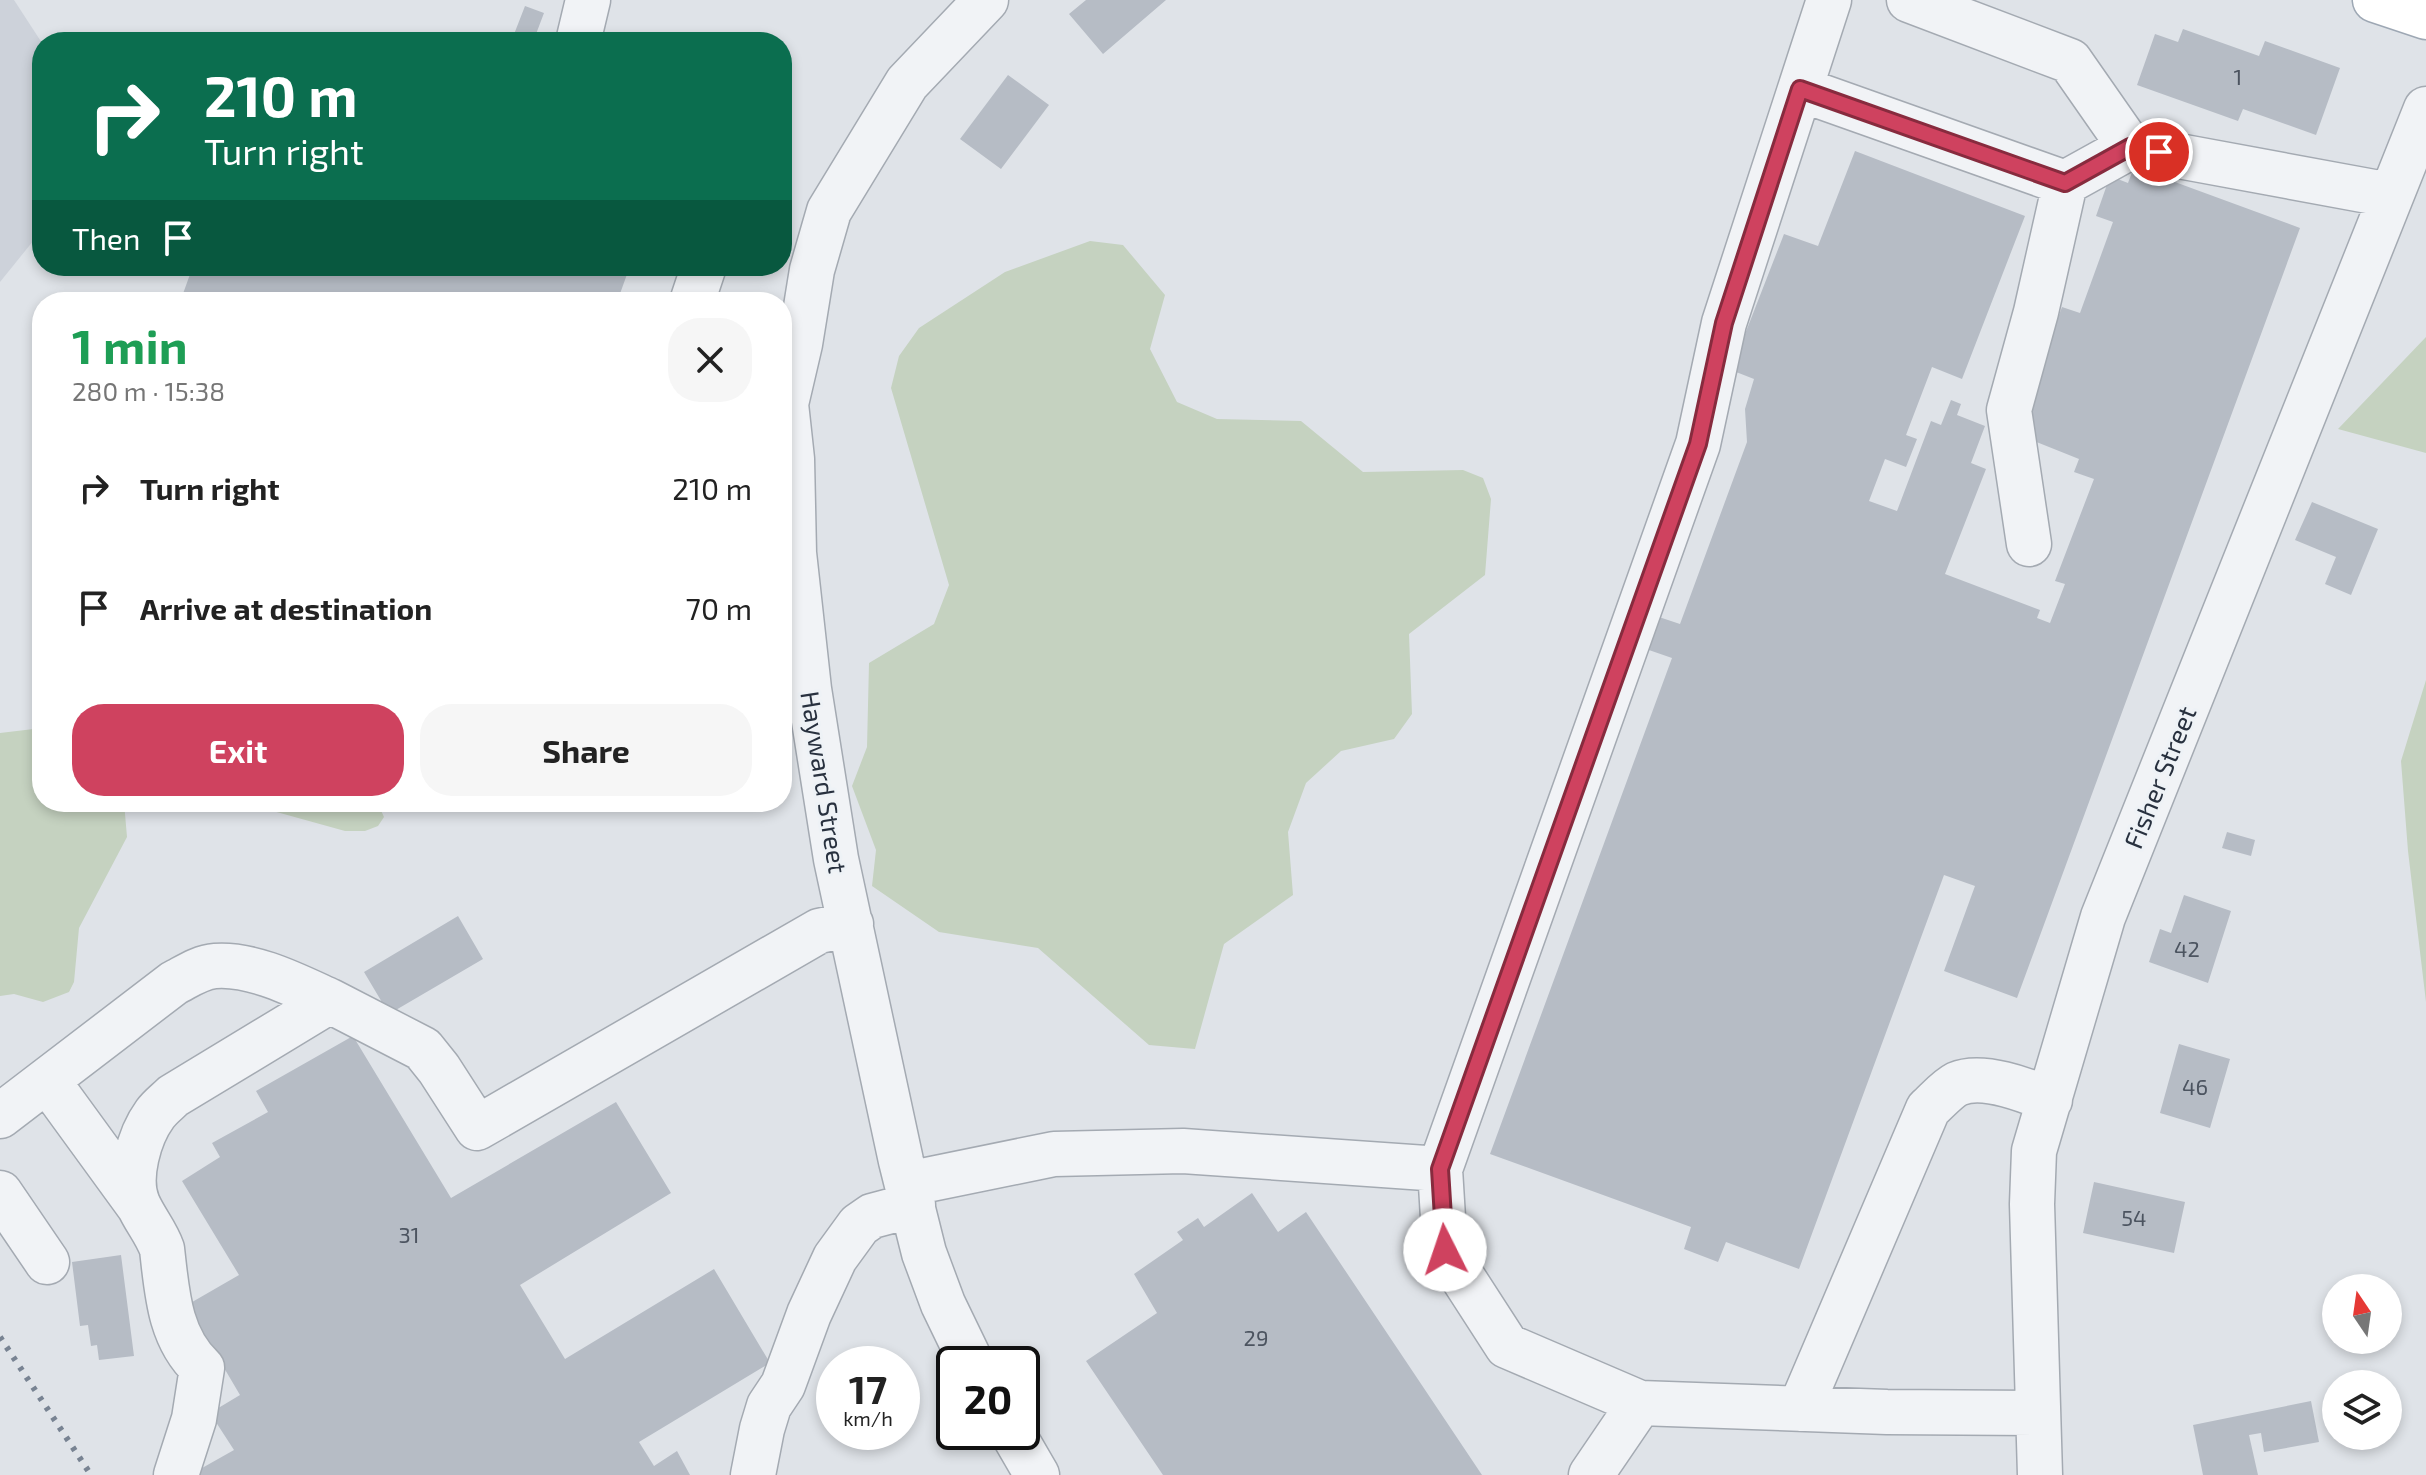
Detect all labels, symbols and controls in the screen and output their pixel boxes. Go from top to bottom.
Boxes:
text: 210 m [204,61,358,128]
house number: 1 [2234,63,2242,89]
icon: right [72,64,176,168]
pin [2125,118,2193,186]
text: Turn right [204,129,364,172]
icon: arrive [2137,130,2181,174]
icon: arrive [156,216,200,260]
text: Then [72,220,140,256]
text: 1 min [72,316,188,374]
button: close [668,318,752,402]
text: 280 m · 15:38 [72,375,225,406]
icon: right [72,466,116,510]
text: Turn right [140,470,280,506]
text: 210 m [672,470,752,506]
icon: arrive [72,586,116,630]
text: Arrive at destination [140,590,432,626]
text: 70 m [686,590,752,626]
street label: Hayward Street [795,689,855,875]
street label: Fisher Street [2116,701,2202,853]
button: Exit [72,704,404,796]
button: Share [420,704,752,796]
house number: 42 [2174,935,2200,961]
house number: 46 [2182,1073,2208,1099]
house number: 54 [2121,1204,2147,1230]
position arrow [1403,1208,1487,1292]
house number: 31 [399,1221,420,1247]
north arrow [2322,1274,2402,1354]
map controls [2322,1274,2402,1450]
house number: 29 [1244,1324,1268,1350]
speed limit sign: 20 [936,1346,1040,1450]
text: 17 [849,1364,887,1412]
button: layers [2322,1370,2402,1450]
text: km/h [843,1406,893,1430]

